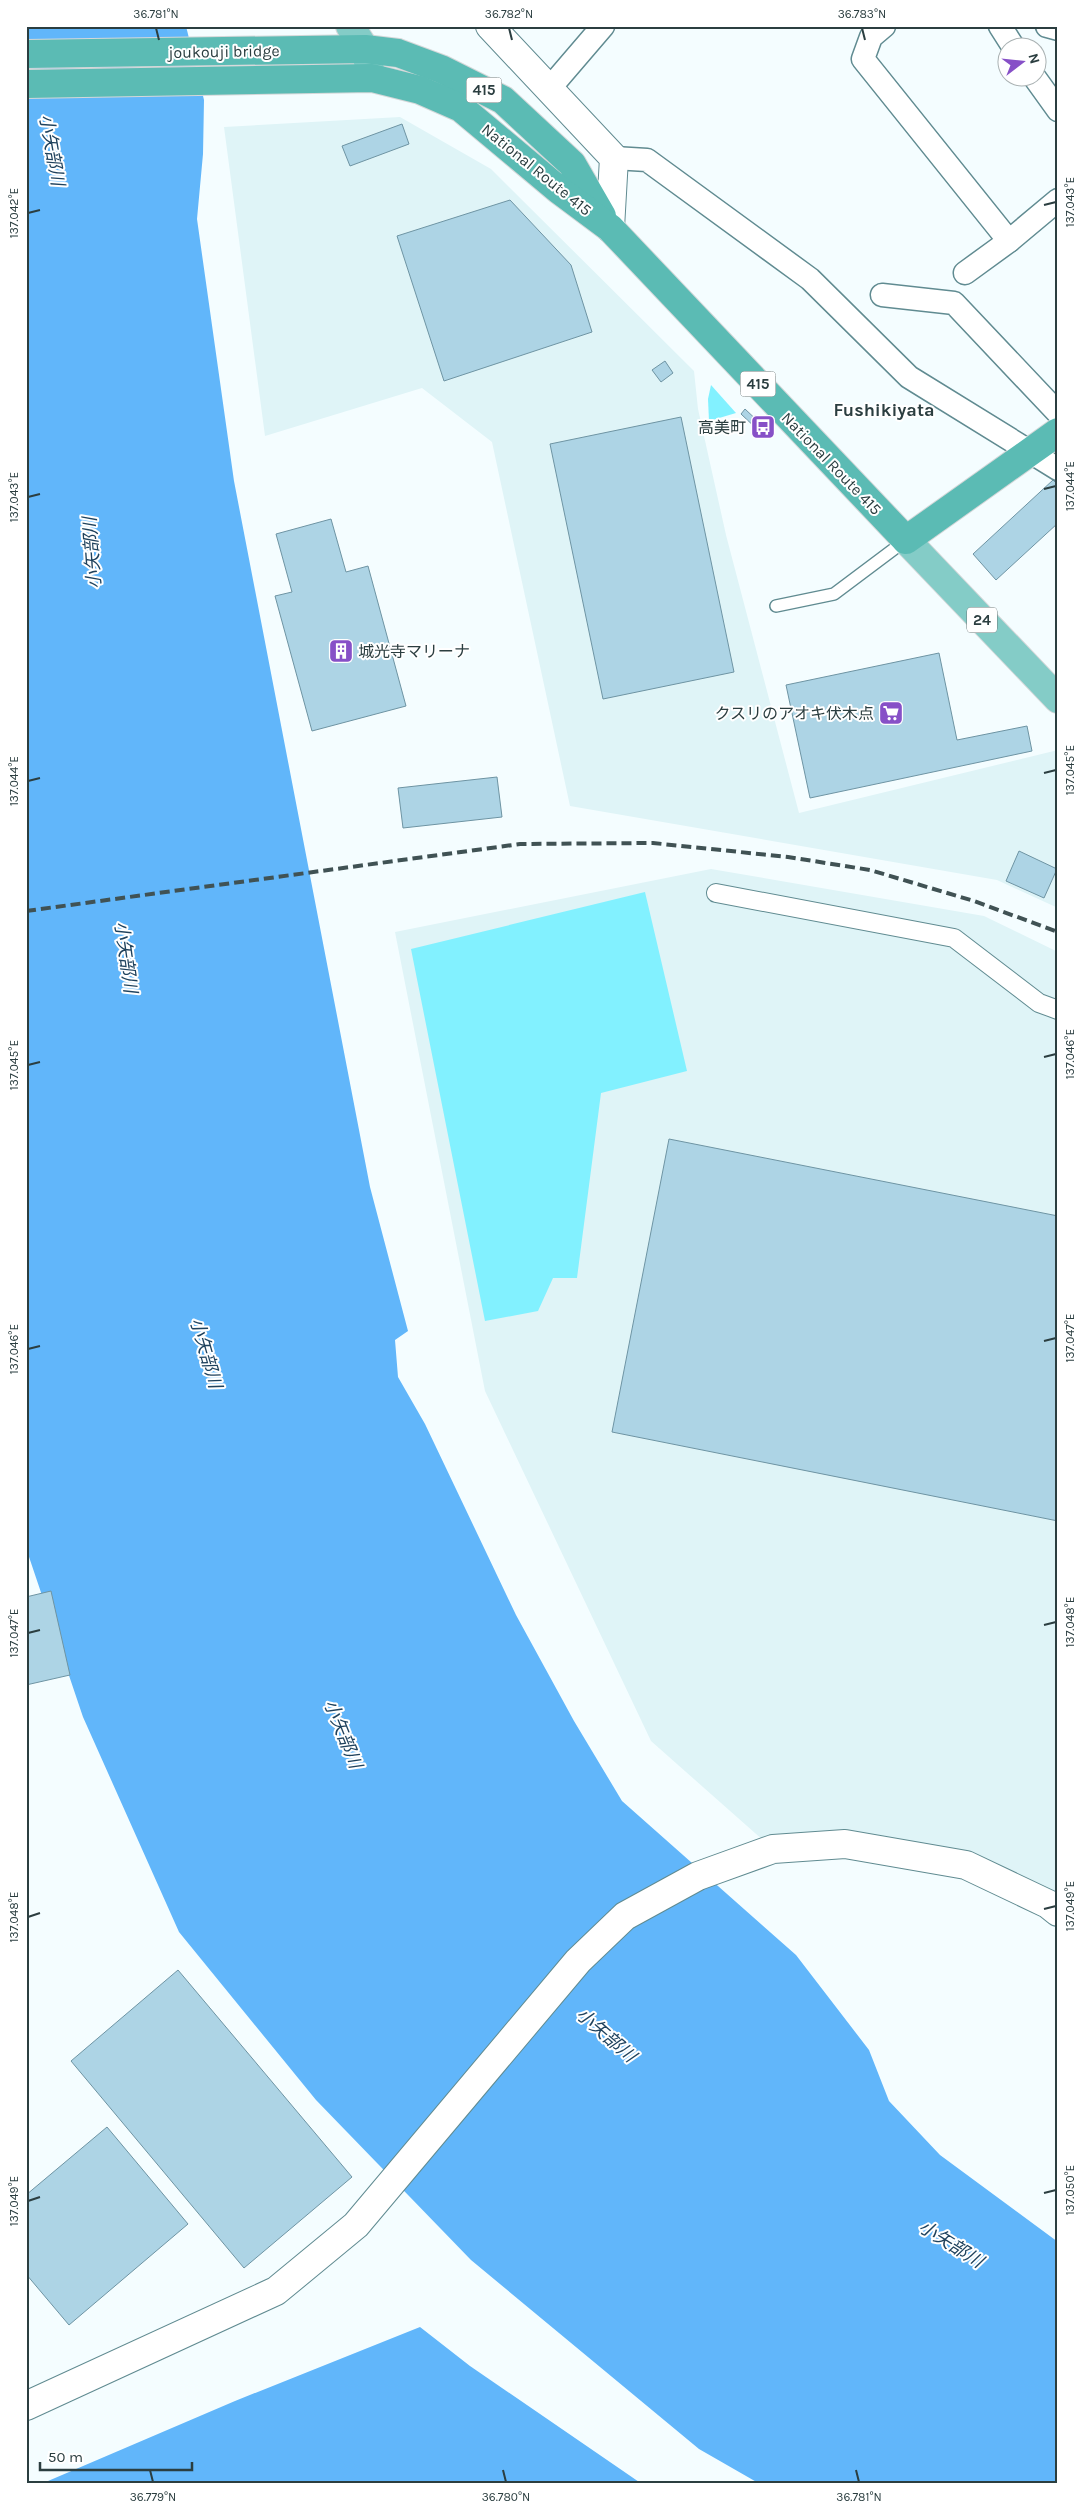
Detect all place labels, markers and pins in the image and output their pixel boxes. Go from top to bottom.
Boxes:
bus stop icon: 高美町 [750,414,776,440]
place label: 高美町 [698,418,746,437]
building icon: 城光寺マリーナ [328,638,354,664]
place label: 城光寺マリーナ [358,642,470,661]
supermarket icon: クスリのアオキ伏木点 [878,700,904,726]
place label: クスリのアオキ伏木点 [714,704,874,723]

